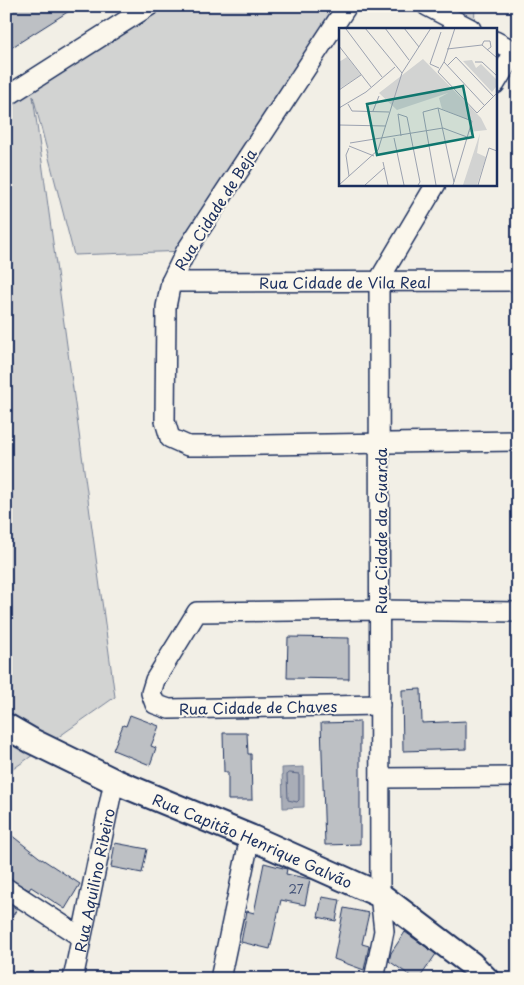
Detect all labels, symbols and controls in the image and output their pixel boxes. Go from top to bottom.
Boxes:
inset map [339,28,496,185]
street label: Rua Cidade de Beja [168,143,262,274]
street label: Rua Cidade de Vila Real [259,270,431,293]
street label: Rua Cidade da Guarda [369,447,392,614]
street label: Rua Cidade de Chaves [179,694,338,720]
street label: Rua Capitão Henrique Galvão [149,787,356,893]
street label: Rua Aquilino Ribeiro [67,806,120,954]
house number: 27 [289,880,304,898]

